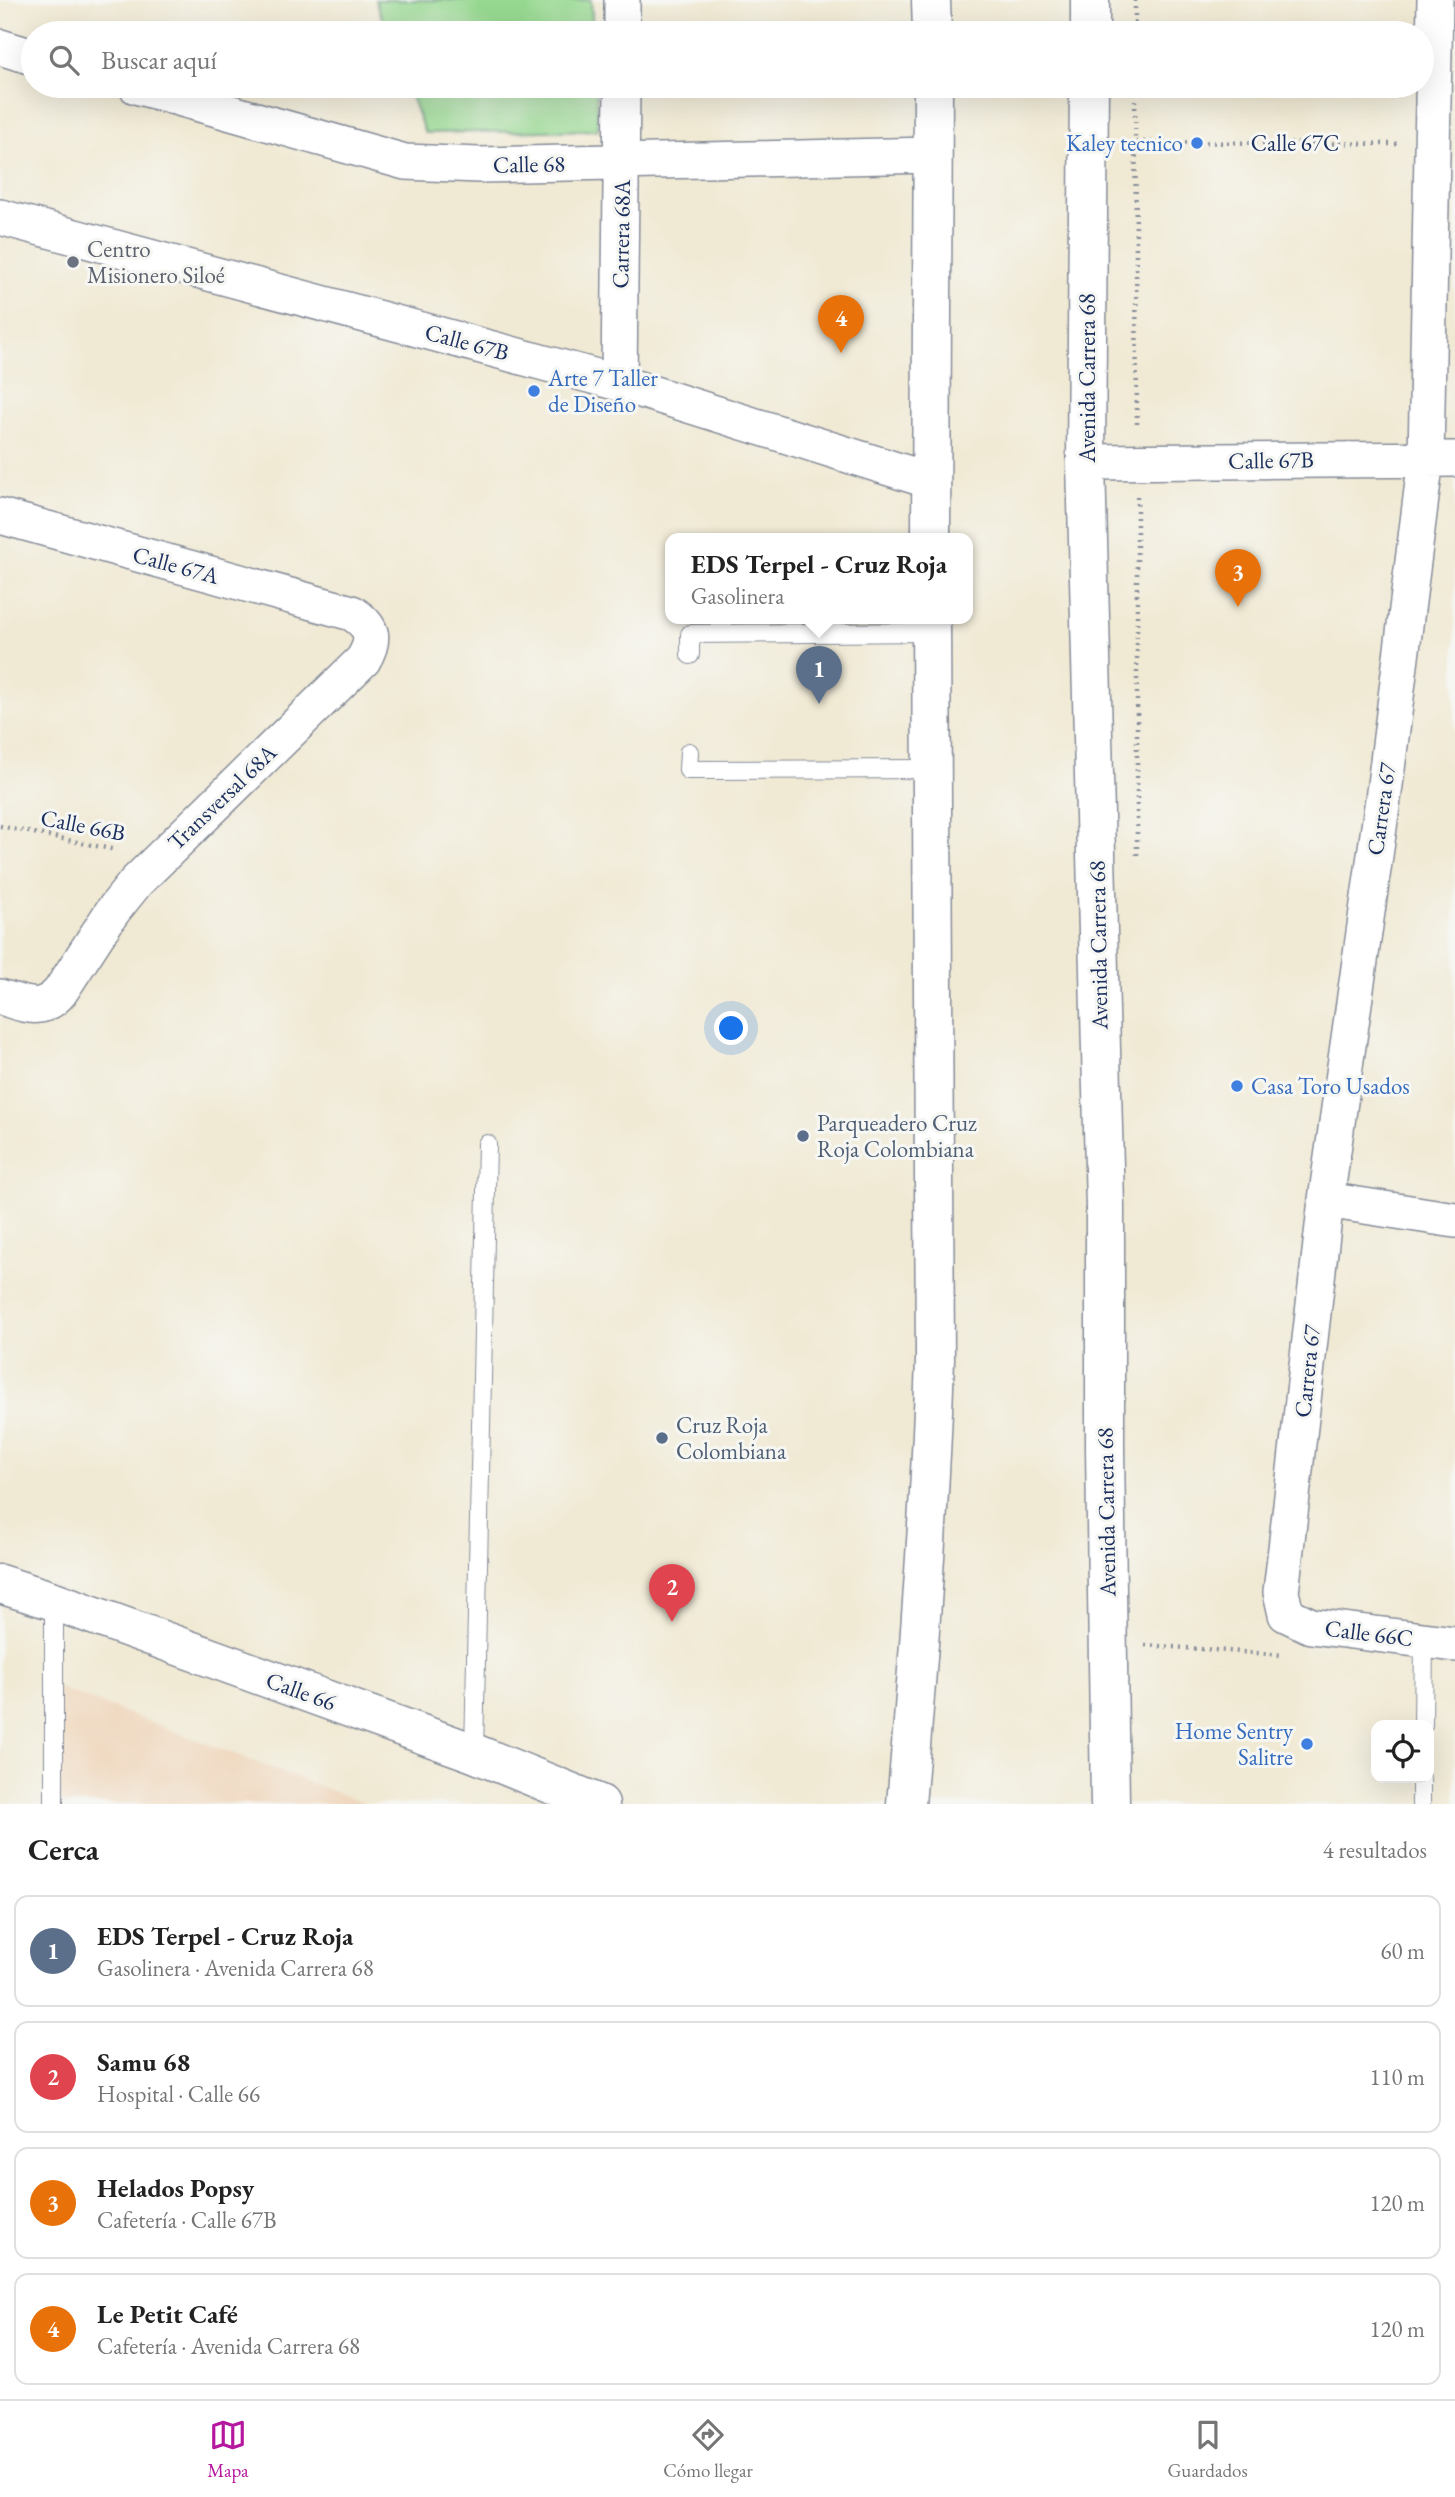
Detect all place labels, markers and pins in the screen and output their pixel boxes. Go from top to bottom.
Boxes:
place label: Kaley tecnico [1066,128,1183,158]
marker: Kaley tecnico [1189,135,1205,151]
place label: Centro Misionero Siloé [87,234,225,290]
marker: Centro Misionero Siloé [65,254,81,270]
pin: 4 [818,295,864,353]
place label: Arte 7 Taller de Diseño [547,363,658,419]
marker: Arte 7 Taller de Diseño [526,383,542,399]
pin: 3 [1215,549,1261,607]
pin: 1 [796,646,842,704]
place label: Casa Toro Usados [1251,1071,1410,1101]
marker: Casa Toro Usados [1229,1078,1245,1094]
place label: Parqueadero Cruz Roja Colombiana [817,1108,977,1164]
marker: Parqueadero Cruz Roja Colombiana [795,1128,811,1144]
place label: Cruz Roja Colombiana [676,1410,787,1466]
marker: Cruz Roja Colombiana [654,1430,670,1446]
pin: 2 [649,1564,695,1622]
place label: Home Sentry Salitre [1175,1716,1294,1772]
marker: Home Sentry Salitre [1299,1736,1315,1752]

